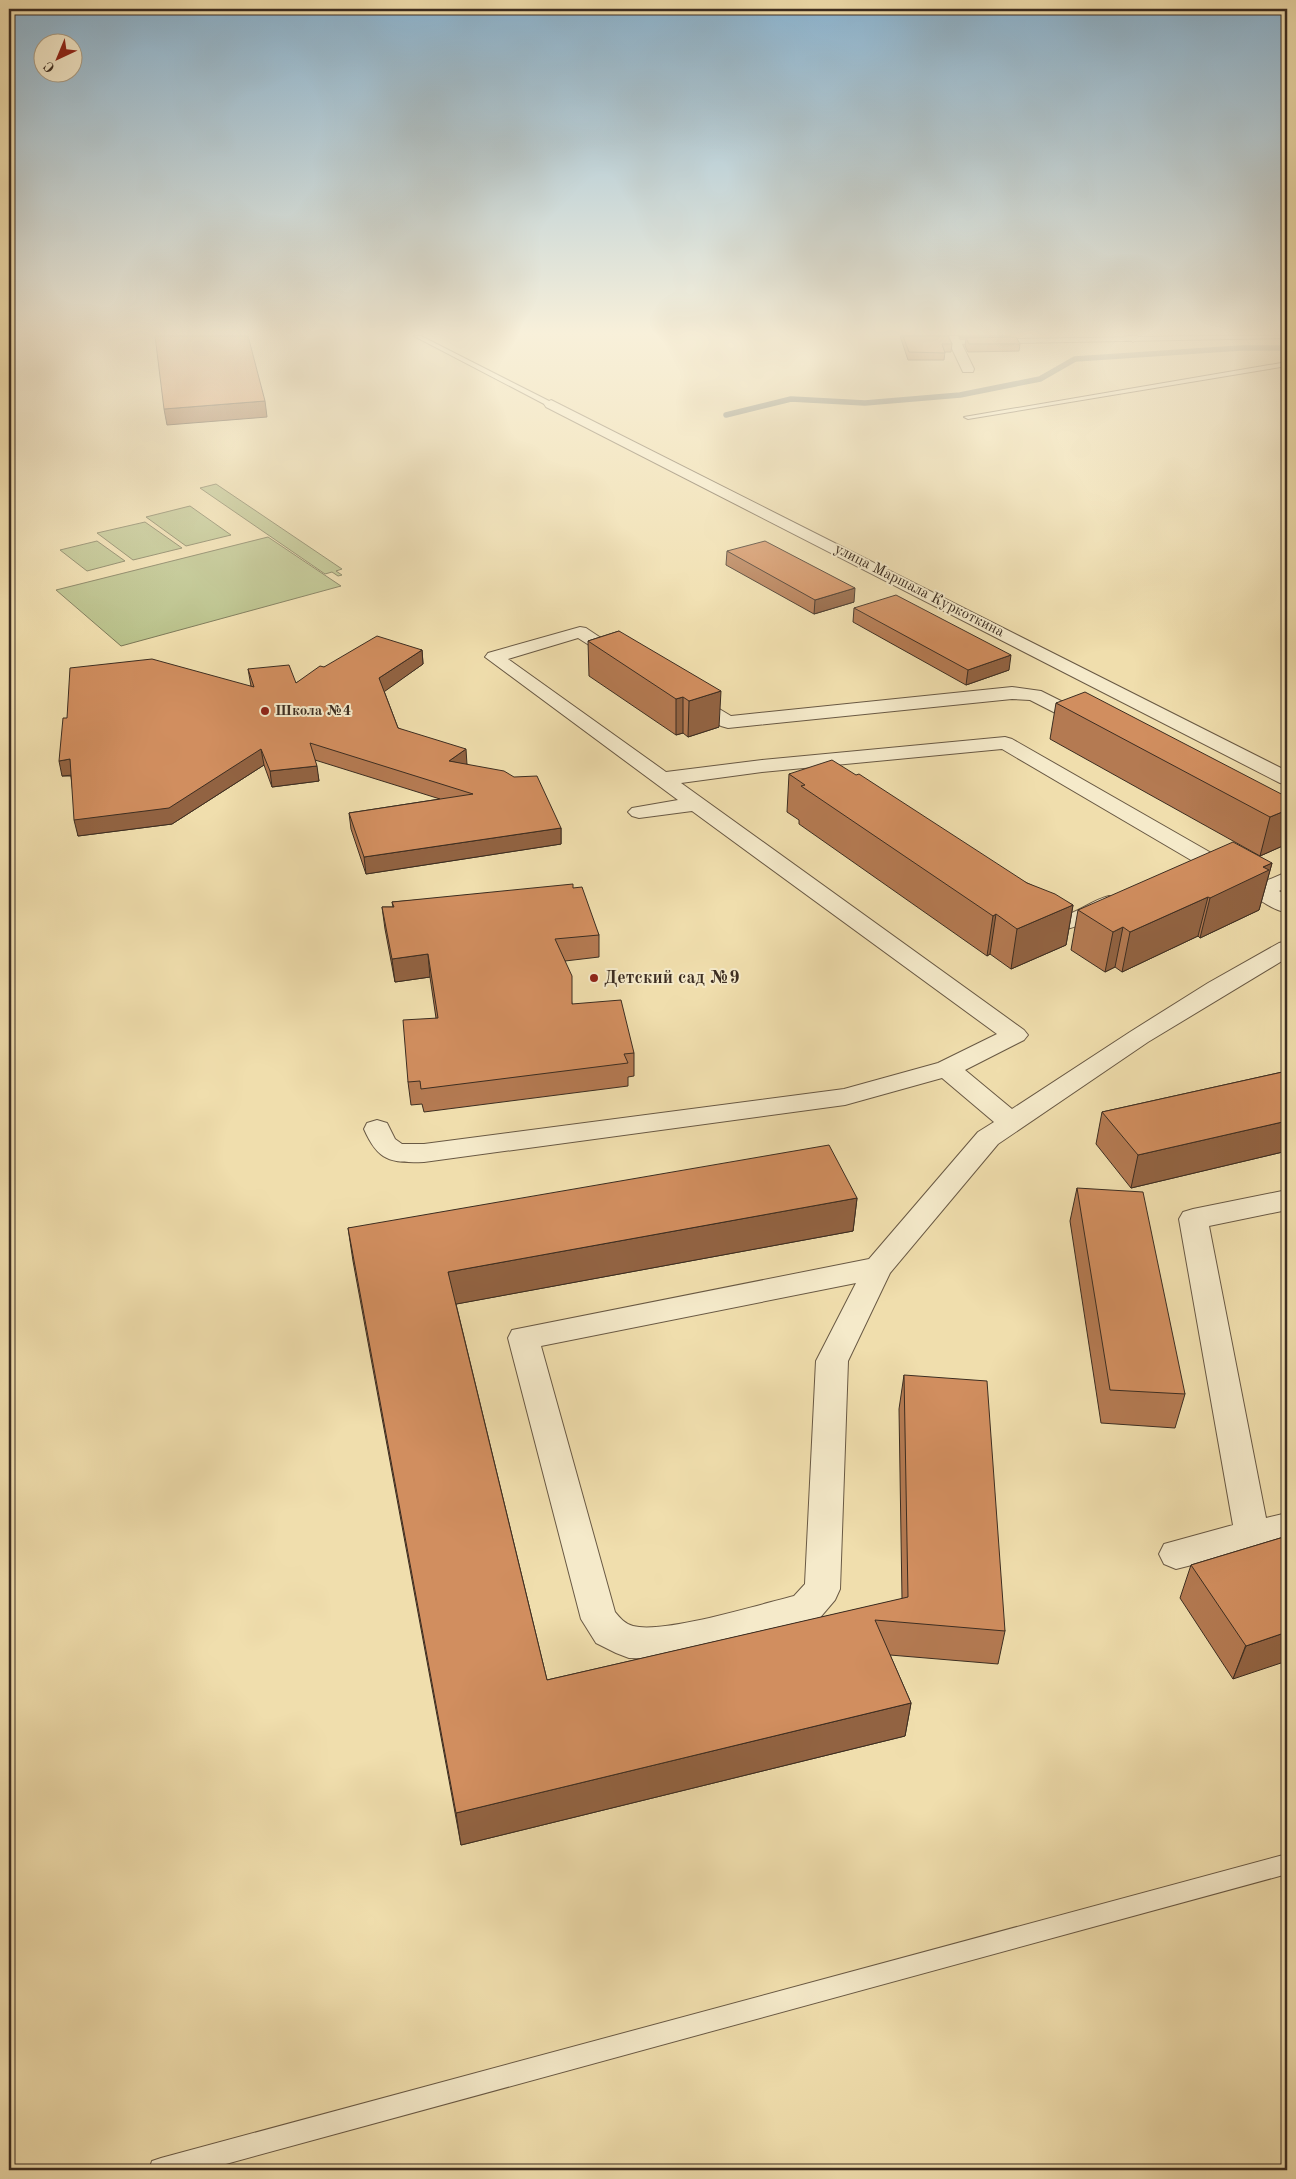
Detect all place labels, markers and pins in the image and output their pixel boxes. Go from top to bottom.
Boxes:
place label: Школа №4 [275,704,351,719]
marker: Школа №4 [259,705,271,717]
place label: Детский сад №9 [604,969,740,987]
marker: Детский сад №9 [588,972,600,984]

